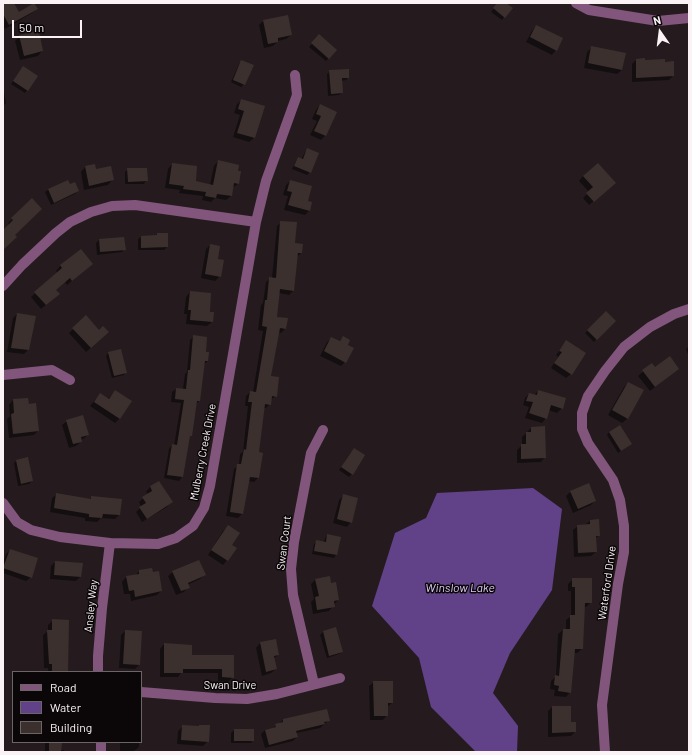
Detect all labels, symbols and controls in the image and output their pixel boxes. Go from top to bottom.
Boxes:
scale bar [14,12,84,38]
north arrow [640,12,680,52]
text: N [652,13,662,27]
text: 50 m [19,20,44,34]
street label: Mulberry Creek Drive [187,403,219,501]
street label: Swan Court [274,515,294,571]
street label: Waterford Drive [595,545,619,621]
street label: Ansley Way [82,579,100,633]
water label: Winslow Lake [425,581,495,595]
legend [12,671,142,743]
street label: Swan Drive [204,678,256,692]
text: Road [50,680,77,694]
text: Water [50,700,81,714]
text: Building [50,720,92,734]

